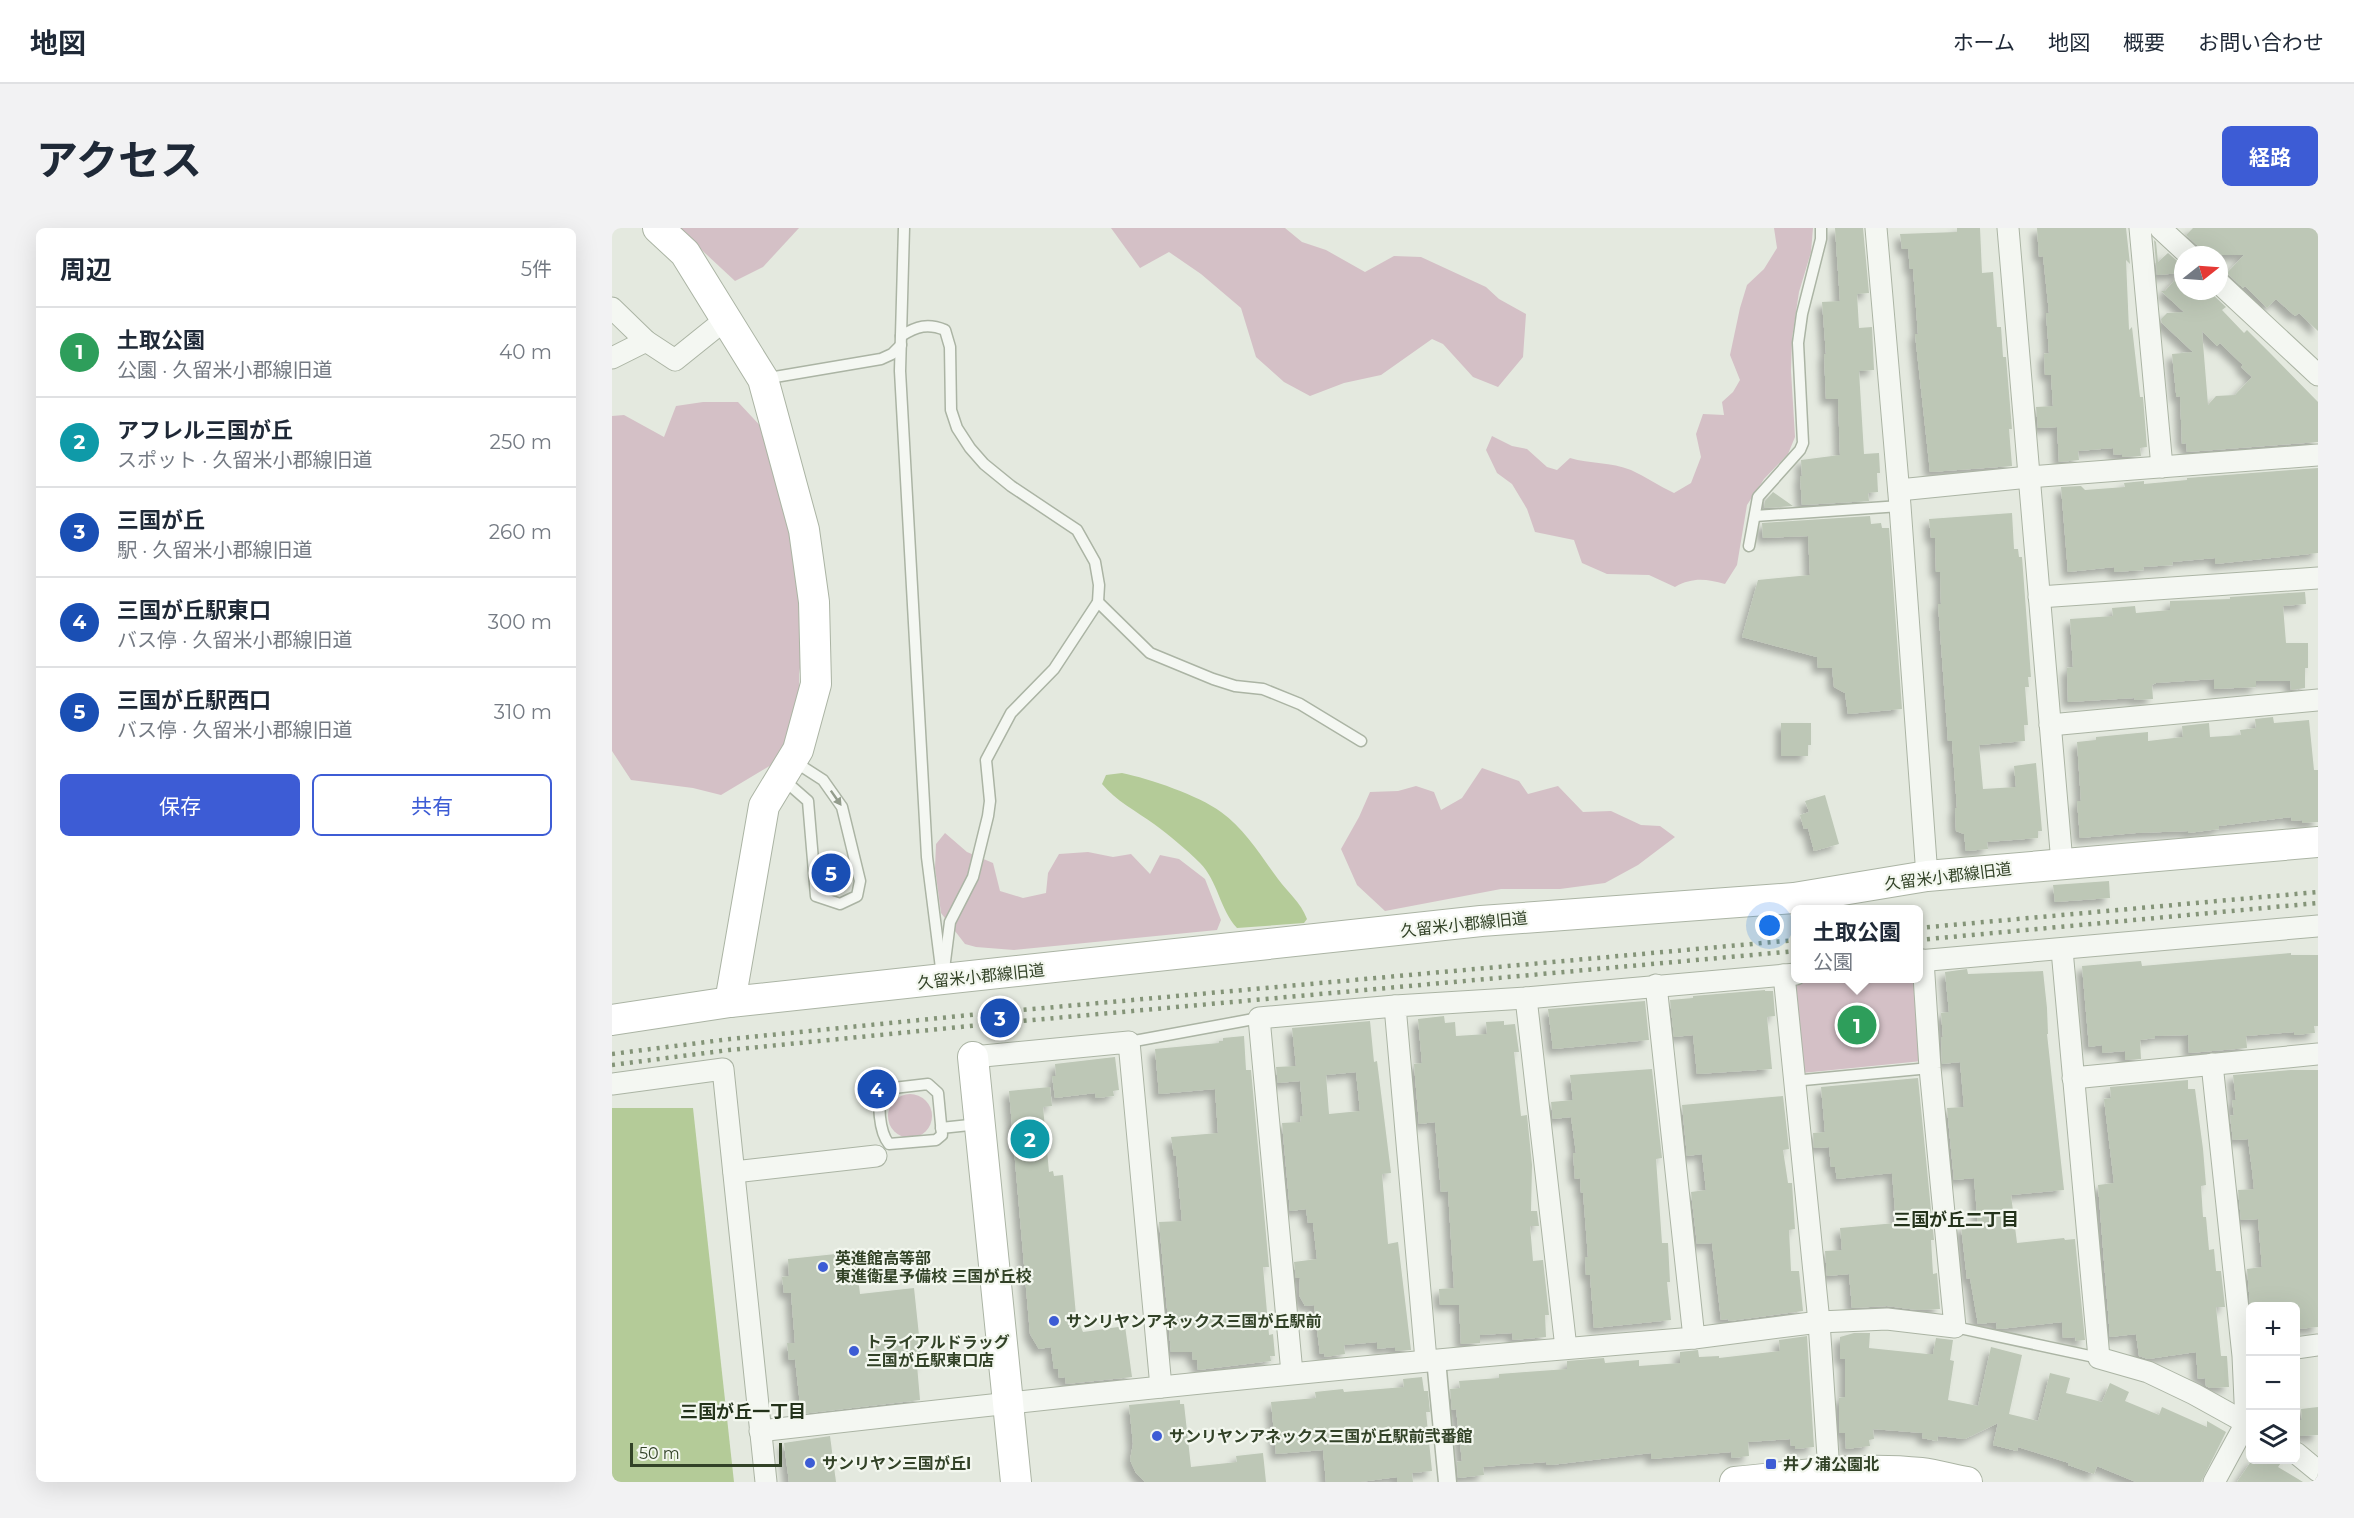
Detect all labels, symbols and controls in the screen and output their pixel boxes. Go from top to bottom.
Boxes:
text: 地図 [30,26,86,60]
text: ホーム [1953,30,2015,55]
text: 地図 [2048,30,2090,55]
text: 概要 [2123,30,2165,55]
text: お問い合わせ [2198,30,2324,55]
button: 経路 [2222,126,2318,186]
text: アクセス [36,134,202,186]
north arrow [2174,246,2228,300]
text: 周辺 [60,254,112,286]
text: 5件 [521,257,552,281]
text: 土取公園 [117,327,205,354]
text: 1 [76,340,83,364]
text: 40 m [499,340,552,364]
text: 公園 · 久留米小郡線旧道 [117,358,333,382]
text: アフレル三国が丘 [117,417,293,444]
text: 2 [74,430,85,454]
text: 250 m [490,430,552,454]
text: スポット · 久留米小郡線旧道 [117,448,373,472]
text: 三国が丘 [117,507,205,534]
text: 3 [74,520,85,544]
text: 260 m [489,520,552,544]
text: 駅 · 久留米小郡線旧道 [117,538,313,562]
text: 三国が丘駅東口 [117,597,271,624]
text: 4 [73,610,86,634]
text: 300 m [488,610,552,634]
text: バス停 · 久留米小郡線旧道 [117,628,353,652]
text: 三国が丘駅西口 [117,687,271,714]
text: 5 [74,700,85,724]
text: 310 m [494,700,552,724]
text: バス停 · 久留米小郡線旧道 [117,718,353,742]
button: 保存 [60,774,300,836]
button: 共有 [312,774,552,836]
one-way arrow [830,789,842,805]
pin: 5 [812,850,850,896]
street label: 久留米小郡線旧道 [1883,859,2013,894]
popup [1791,905,1923,983]
street label: 久留米小郡線旧道 [1399,908,1529,941]
your location [1755,911,1784,940]
text: 土取公園 [1813,919,1901,946]
text: 公園 [1813,950,1853,974]
street label: 久留米小郡線旧道 [916,960,1046,993]
pin: 3 [980,996,1020,1040]
pin: 1 [1838,1002,1876,1048]
pin: 4 [858,1066,896,1112]
pin: 2 [1010,1116,1050,1162]
district label: 三国が丘二丁目 [1893,1209,2019,1231]
place label: 英進館高等部 東進衛星予備校 三国が丘校 [835,1249,1032,1286]
marker: 英進館高等部 東進衛星予備校 三国が丘校 [816,1260,830,1274]
map controls [2246,1302,2300,1464]
button: + [2246,1302,2300,1356]
place label: サンリヤンアネックス三国が丘駅前 [1066,1312,1322,1331]
marker: サンリヤンアネックス三国が丘駅前 [1047,1314,1061,1328]
place label: トライアルドラッグ 三国が丘駅東口店 [866,1333,1010,1370]
marker: トライアルドラッグ 三国が丘駅東口店 [847,1344,861,1358]
button: − [2246,1356,2300,1410]
district label: 三国が丘一丁目 [680,1401,806,1423]
button: layers [2246,1410,2300,1464]
place label: サンリヤンアネックス三国が丘駅前弐番館 [1169,1427,1473,1446]
marker: サンリヤンアネックス三国が丘駅前弐番館 [1150,1429,1164,1443]
scale bar [630,1440,782,1468]
text: 50 m [639,1444,680,1463]
place label: サンリヤン三国が丘I [822,1454,971,1473]
place label: 井ノ浦公園北 [1783,1455,1879,1474]
marker: サンリヤン三国が丘I [803,1456,817,1470]
marker: 井ノ浦公園北 [1764,1457,1778,1471]

